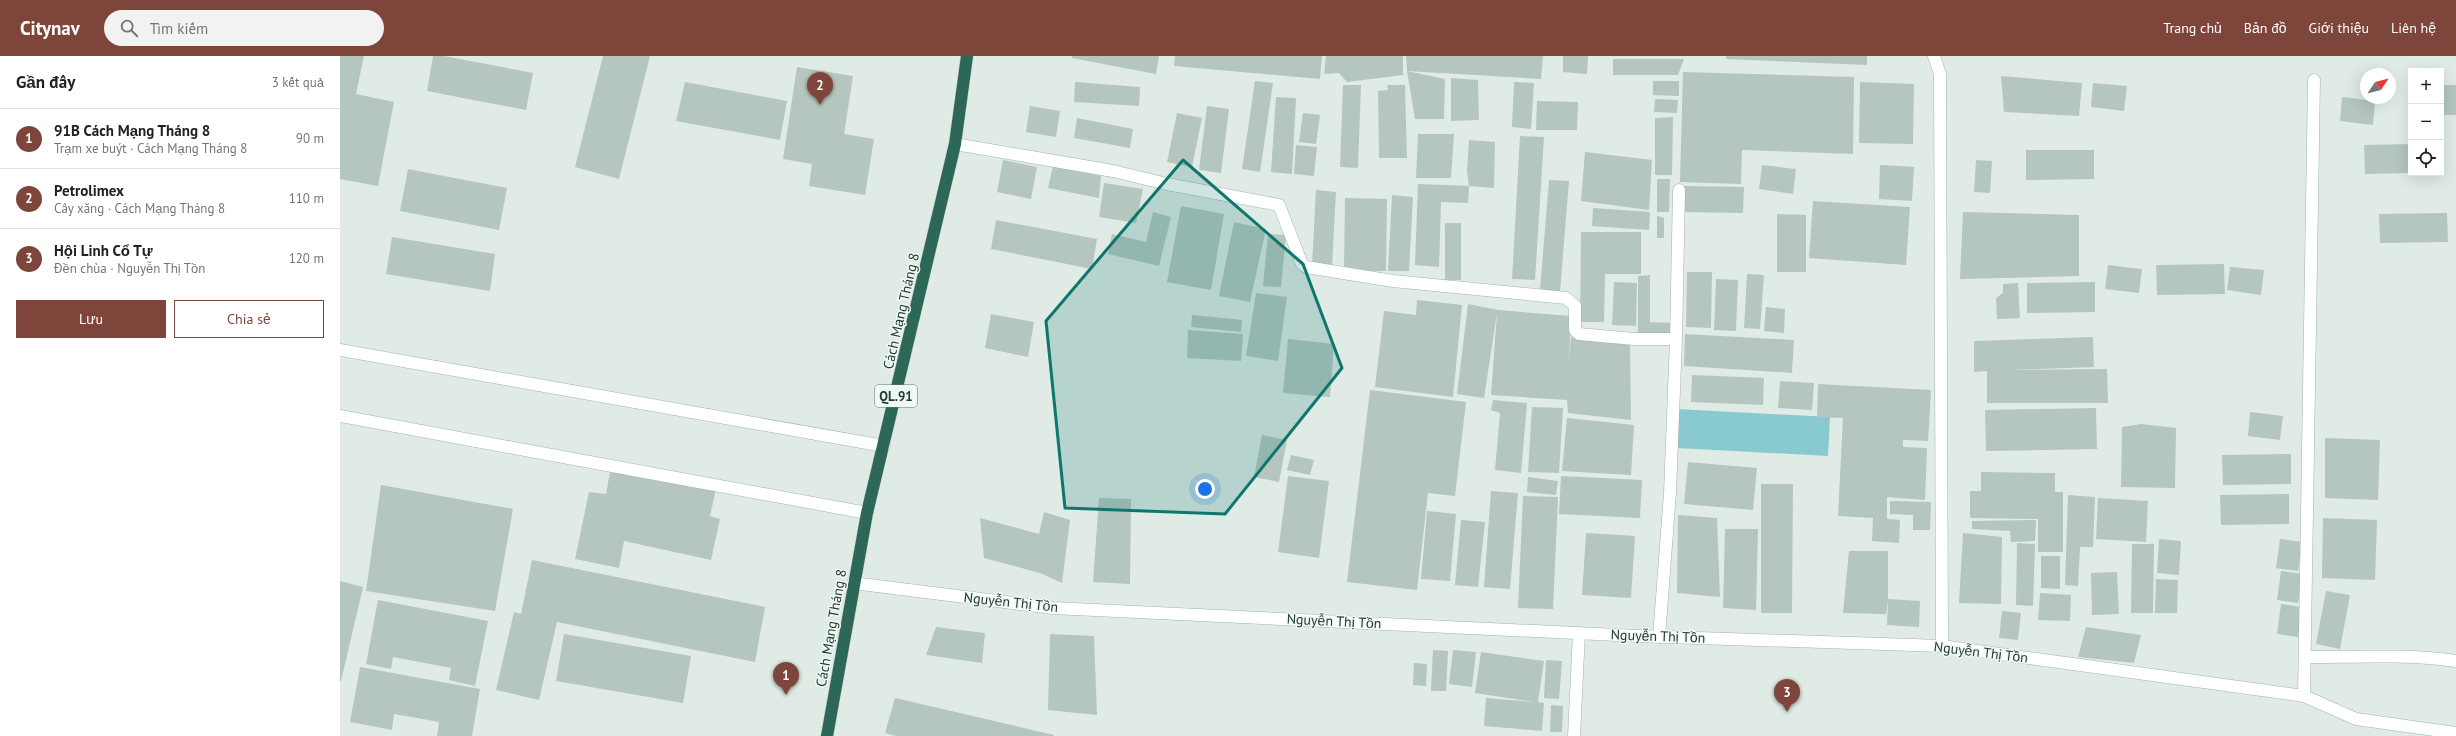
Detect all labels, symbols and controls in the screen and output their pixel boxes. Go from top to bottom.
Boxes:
search box [104,10,384,46]
text: Citynav [20,16,80,40]
icon: search [118,17,140,39]
text: Tìm kiếm [150,19,208,38]
text: Trang chủ [2163,19,2222,37]
text: Bản đồ [2244,19,2287,37]
text: Giới thiệu [2309,19,2369,37]
text: Liên hệ [2391,19,2436,37]
north arrow [2360,68,2396,104]
map controls [2408,68,2444,176]
button: + [2408,68,2444,104]
text: Gần đây [16,71,75,93]
pin: 2 [807,72,833,105]
text: 3 kết quả [272,74,324,91]
button: − [2408,104,2444,140]
text: 91B Cách Mạng Tháng 8 [54,121,210,140]
text: 1 [25,130,33,147]
text: 90 m [296,130,324,147]
text: Trạm xe buýt · Cách Mạng Tháng 8 [54,140,247,157]
button: locate [2408,140,2444,176]
text: Petrolimex [54,181,124,200]
text: 2 [25,190,33,207]
text: 110 m [289,190,324,207]
text: Cây xăng · Cách Mạng Tháng 8 [54,200,225,217]
text: Hội Linh Cổ Tự [54,241,153,260]
text: 3 [25,250,33,267]
text: 120 m [289,250,324,267]
street label: Cách Mạng Tháng 8 [879,251,923,371]
text: Đền chùa · Nguyễn Thị Tồn [54,260,205,277]
button: Lưu [16,300,166,338]
button: Chia sẻ [174,300,324,338]
road number: QL.91 [875,385,917,407]
your location [1195,479,1215,499]
street label: Cách Mạng Tháng 8 [812,568,850,688]
street label: Nguyễn Thị Tồn [963,588,1059,616]
street label: Nguyễn Thị Tồn [1286,610,1382,632]
street label: Nguyễn Thị Tồn [1610,625,1706,647]
street label: Nguyễn Thị Tồn [1933,637,2029,667]
pin: 1 [773,662,799,695]
pin: 3 [1774,679,1800,712]

